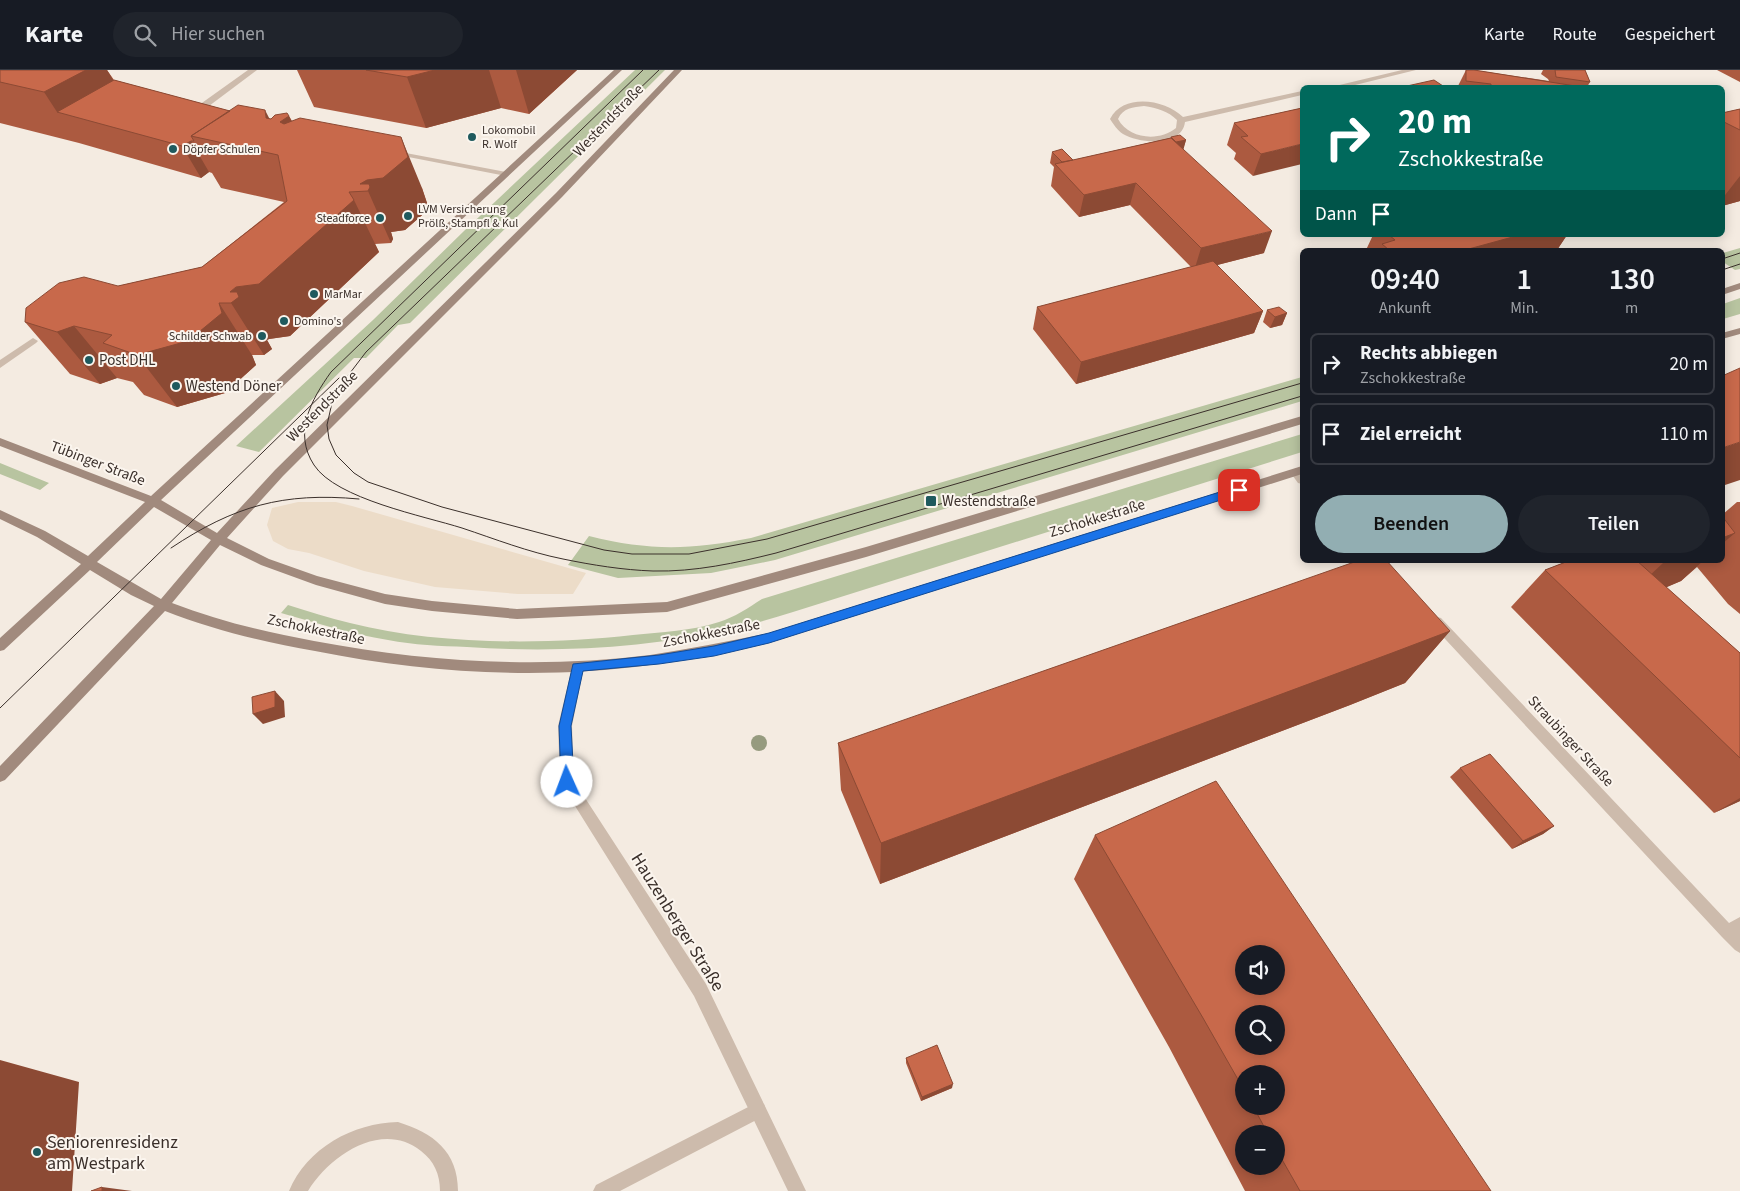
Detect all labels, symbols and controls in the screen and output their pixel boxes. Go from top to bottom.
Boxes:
search box [113,12,463,57]
text: Karte [25,17,83,52]
icon: search [131,21,159,49]
text: Hier suchen [171,21,265,48]
text: Karte [1484,22,1524,47]
text: Route [1552,22,1597,47]
text: Gespeichert [1625,22,1715,47]
street label: Westendstraße [568,79,648,161]
text: 20 m [1398,97,1472,147]
icon: right [1315,105,1380,170]
place label: Lokomobil R. Wolf [482,122,536,153]
marker: Lokomobil R. Wolf [466,131,478,143]
place label: Döpfer Schulen [183,141,260,158]
marker: Döpfer Schulen [167,143,179,155]
text: Zschokkestraße [1398,143,1543,175]
icon: arrive [1367,200,1395,228]
place label: LVM Versicherung Prölß, Stampfl & Kul [418,201,518,232]
text: Dann [1315,201,1357,228]
place label: Steadforce [316,210,370,227]
marker: LVM Versicherung Prölß, Stampfl & Kul [402,210,414,222]
marker: Steadforce [374,212,386,224]
text: 09:40 [1370,258,1440,301]
text: 1 [1517,258,1532,301]
text: 130 [1609,258,1655,301]
place label: MarMar [324,286,363,303]
marker: MarMar [308,288,320,300]
text: Ankunft [1379,297,1431,319]
text: Min. [1510,297,1538,319]
text: m [1625,297,1638,319]
place label: Domino's [294,313,341,330]
marker: Domino's [278,315,290,327]
place label: Schilder Schwab [169,328,252,345]
marker: Schilder Schwab [256,330,268,342]
text: Rechts abbiegen [1360,340,1498,367]
place label: Post DHL [99,350,156,371]
icon: right [1317,350,1345,378]
text: 20 m [1670,351,1708,378]
marker: Post DHL [83,354,95,366]
street label: Westendstraße [282,366,363,447]
text: Zschokkestraße [1360,367,1466,389]
place label: Westend Döner [186,376,282,397]
marker: Westend Döner [170,380,182,392]
icon: arrive [1317,420,1345,448]
text: Ziel erreicht [1360,421,1461,448]
text: 110 m [1660,421,1708,448]
street label: Tübinger Straße [47,436,148,491]
pin [1218,469,1260,511]
icon: arrive [1225,476,1253,504]
place label: Westendstraße [942,491,1036,512]
marker: Westendstraße [924,494,938,508]
street label: Zschokkestraße [1047,494,1148,543]
button: Beenden [1315,495,1508,553]
button: Teilen [1518,495,1710,553]
street label: Zschokkestraße [265,609,367,650]
street label: Zschokkestraße [660,614,762,653]
street label: Straubinger Straße [1523,691,1618,792]
position arrow [540,755,592,807]
street label: Hauzenberger Straße [625,848,730,996]
map controls [1235,945,1285,1175]
button: sound [1235,945,1285,995]
button: search [1235,1005,1285,1055]
button: + [1235,1065,1285,1115]
button: − [1235,1125,1285,1175]
place label: Seniorenresidenz am Westpark [47,1130,178,1176]
marker: Seniorenresidenz am Westpark [31,1146,43,1158]

